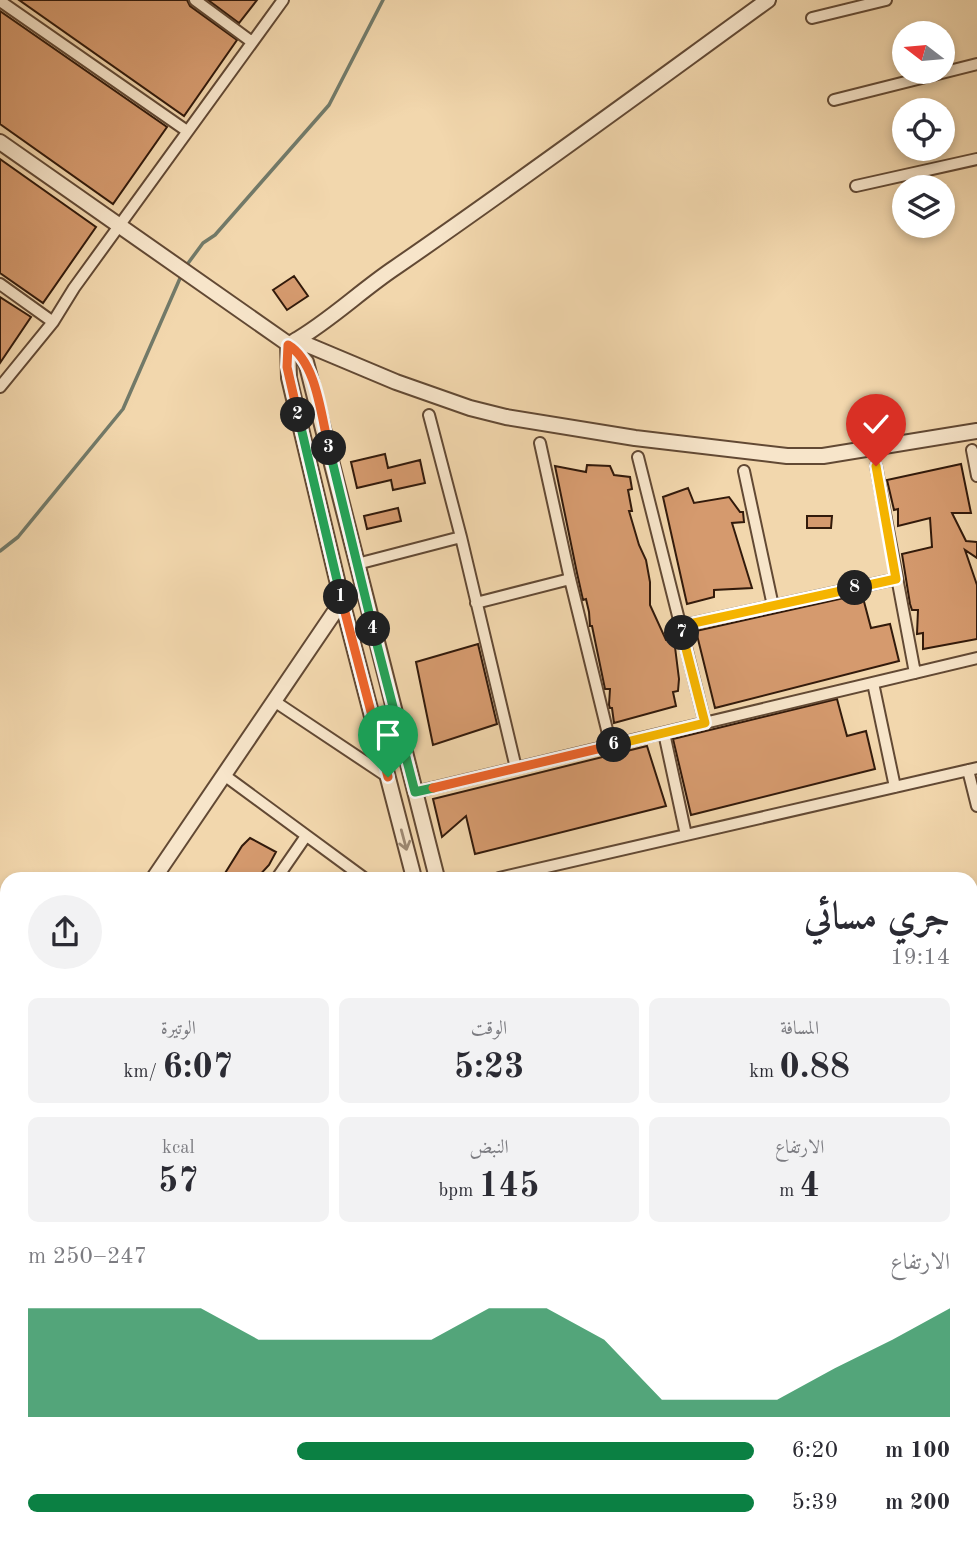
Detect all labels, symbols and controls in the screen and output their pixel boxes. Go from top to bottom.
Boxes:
north arrow [892,21,956,84]
map controls [892,21,955,238]
button: locate [892,98,955,161]
button: layers [892,175,955,238]
pin [846,394,906,466]
pin: 2 [280,398,316,432]
text: 2 [292,405,303,424]
icon: check [857,405,895,443]
pin: 3 [312,430,346,466]
text: 3 [323,438,334,457]
pin: 8 [838,570,872,606]
text: 8 [849,578,860,597]
pin: 1 [324,580,358,614]
text: 1 [335,587,346,606]
pin: 4 [356,612,390,646]
pin: 7 [664,616,700,650]
text: 4 [367,619,378,638]
text: 7 [676,623,687,642]
pin [358,705,418,777]
icon: arrive [369,716,407,754]
pin: 6 [596,728,632,762]
text: 6 [608,735,619,754]
one-way arrow [398,828,411,850]
button: share [28,895,102,969]
text: جري مسائي [804,899,950,937]
text: 19:14 [890,946,950,969]
text: الوتيرة [161,1020,196,1039]
text: الوقت [471,1020,507,1039]
text: المسافة [780,1020,819,1039]
text: 6:07 [162,1050,233,1085]
text: 5:23 [454,1050,524,1085]
text: 0.88 [779,1050,850,1085]
text: /km [124,1063,162,1082]
text: km [749,1063,779,1082]
text: kcal [162,1139,195,1158]
text: النبض [469,1139,509,1158]
text: الارتفاع [775,1139,824,1158]
text: 57 [158,1164,199,1199]
text: 145 [479,1169,539,1204]
text: 4 [800,1169,820,1204]
text: bpm [439,1182,479,1201]
text: m [779,1182,800,1201]
text: 247–250 m [28,1245,147,1268]
text: الارتفاع [890,1251,950,1274]
text: 6:20 [792,1439,838,1462]
text: 100 m [885,1439,950,1462]
text: 5:39 [792,1491,838,1514]
text: 200 m [885,1491,950,1514]

